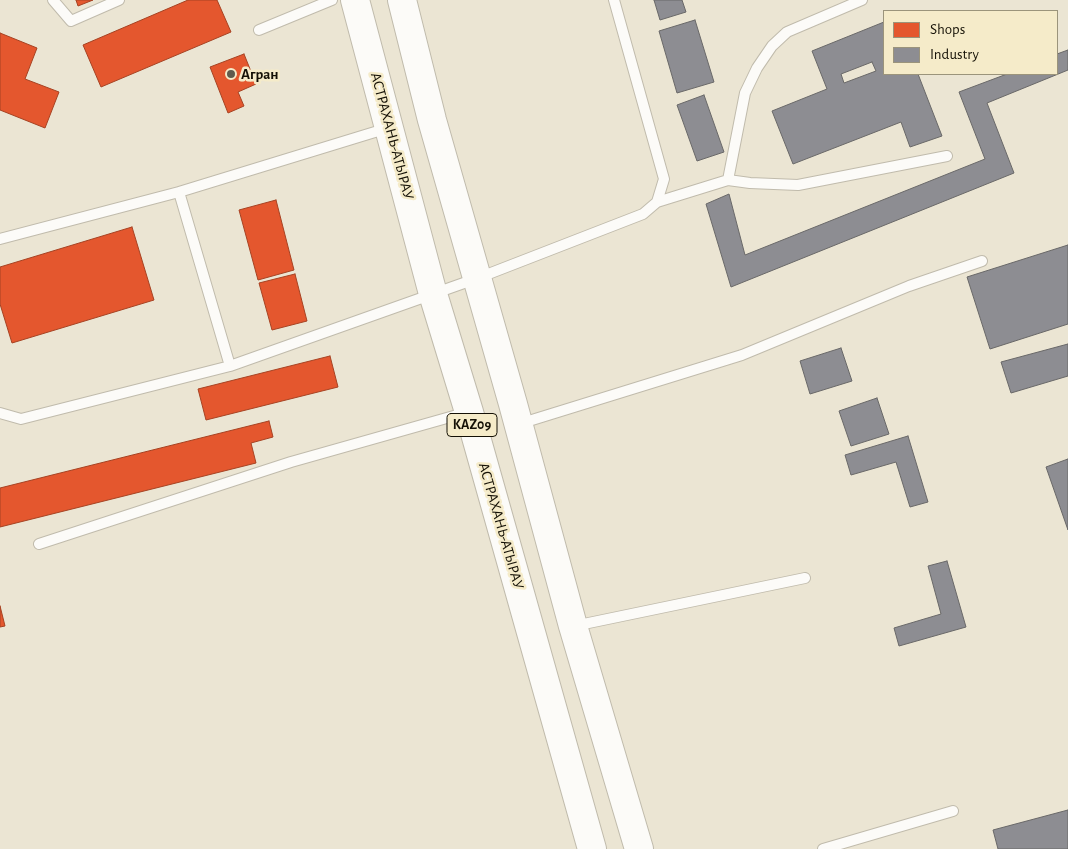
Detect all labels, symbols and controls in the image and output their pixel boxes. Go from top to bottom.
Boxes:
legend [883,10,1058,75]
text: Shops [930,22,965,37]
text: Industry [930,47,979,62]
place label: Агран [241,65,279,83]
marker: Агран [225,68,237,80]
street label: АСТРАХАНЬ-АТЫРАУ [366,70,418,202]
road number: KAZ09 [447,414,497,436]
street label: АСТРАХАНЬ-АТЫРАУ [474,461,528,591]

